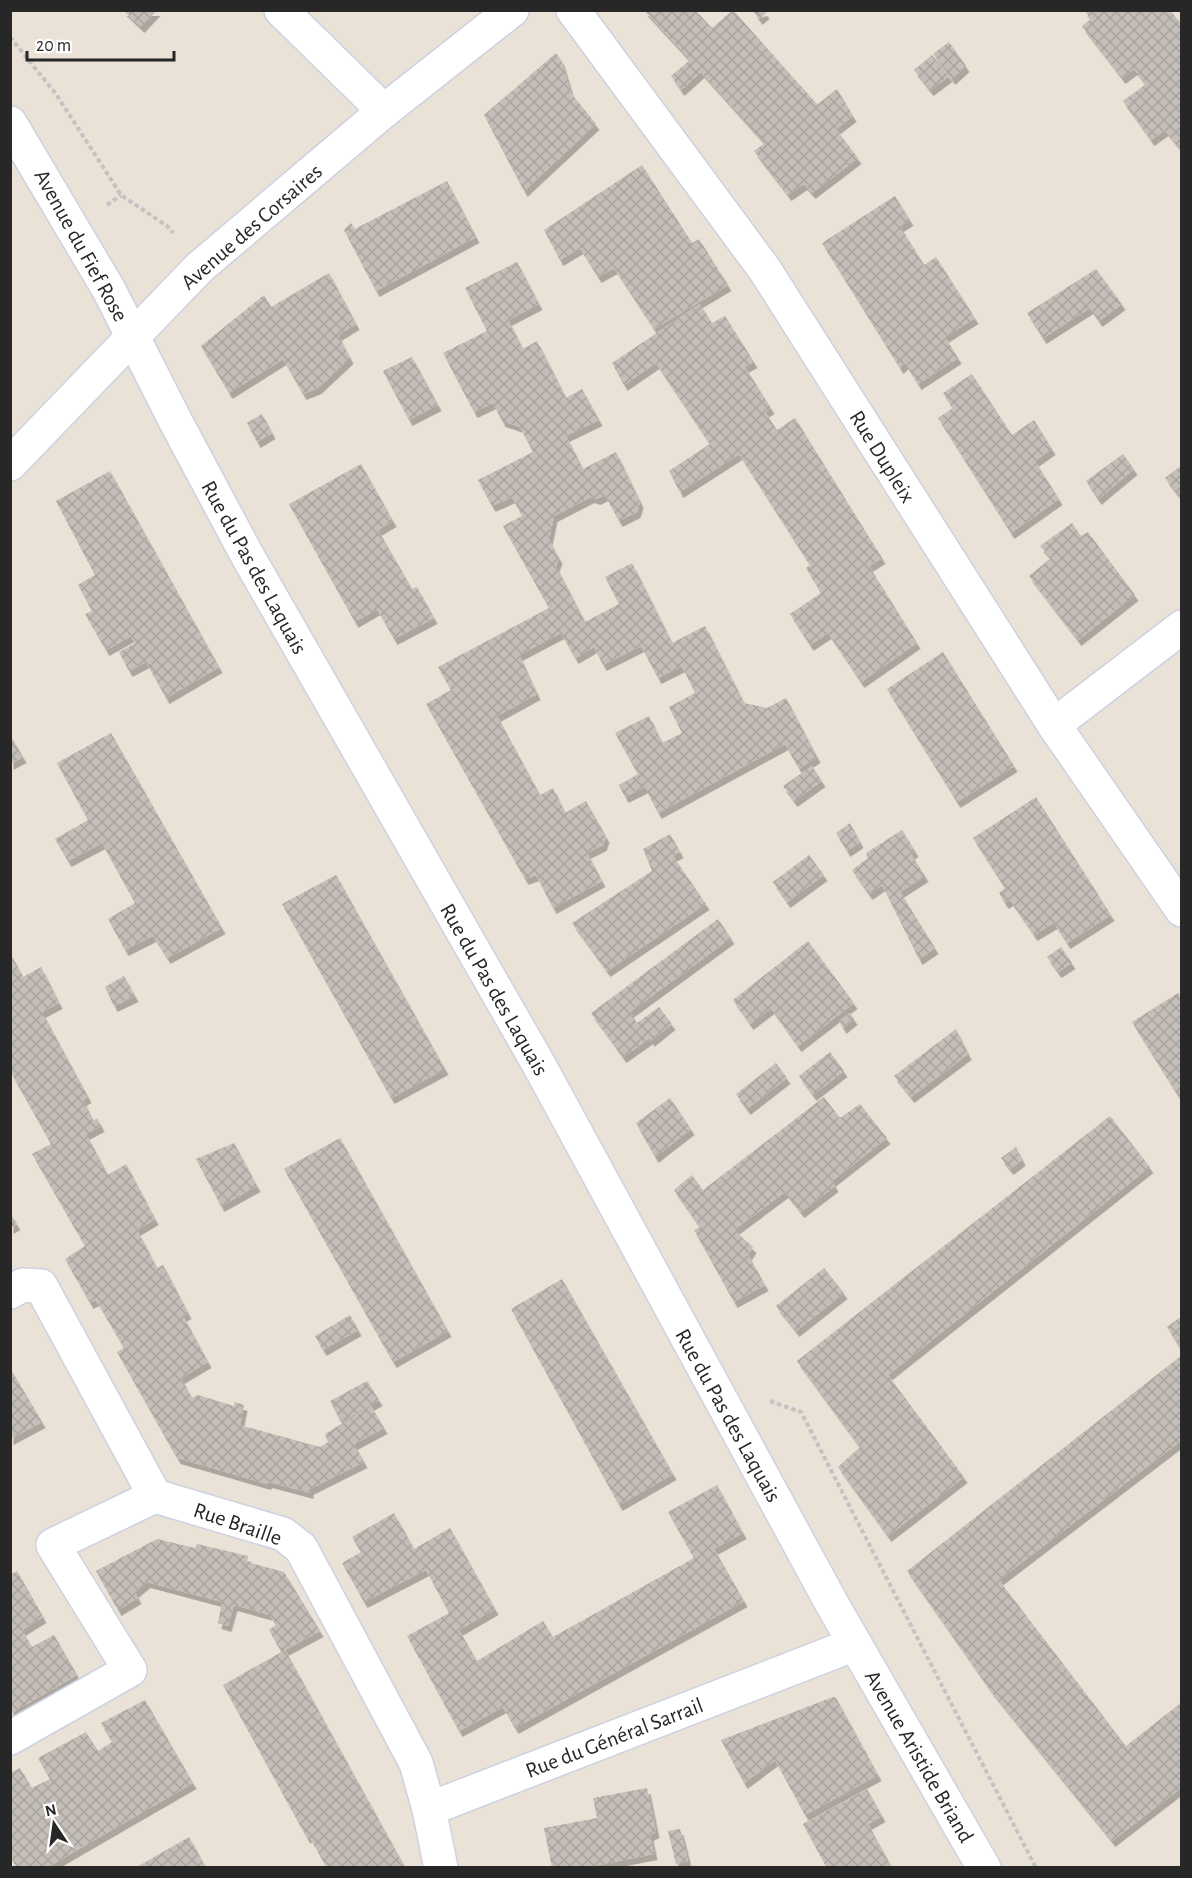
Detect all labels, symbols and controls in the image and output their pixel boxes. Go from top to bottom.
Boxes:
scale bar [27,24,174,62]
text: 20 m [36,37,71,55]
street label: Avenue des Corsaires [177,160,326,294]
street label: Avenue du Fief Rose [30,166,132,325]
street label: Rue Dupleix [845,407,919,507]
street label: Rue du Pas des Laquais [197,477,311,658]
street label: Rue du Pas des Laquais [436,900,552,1079]
street label: Rue du Pas des Laquais [671,1325,785,1506]
street label: Rue Braille [191,1499,285,1549]
street label: Avenue Aristide Briand [861,1667,977,1846]
street label: Rue du Général Sarrail [523,1694,706,1782]
north arrow [24,1794,84,1854]
text: N [44,1801,58,1819]

